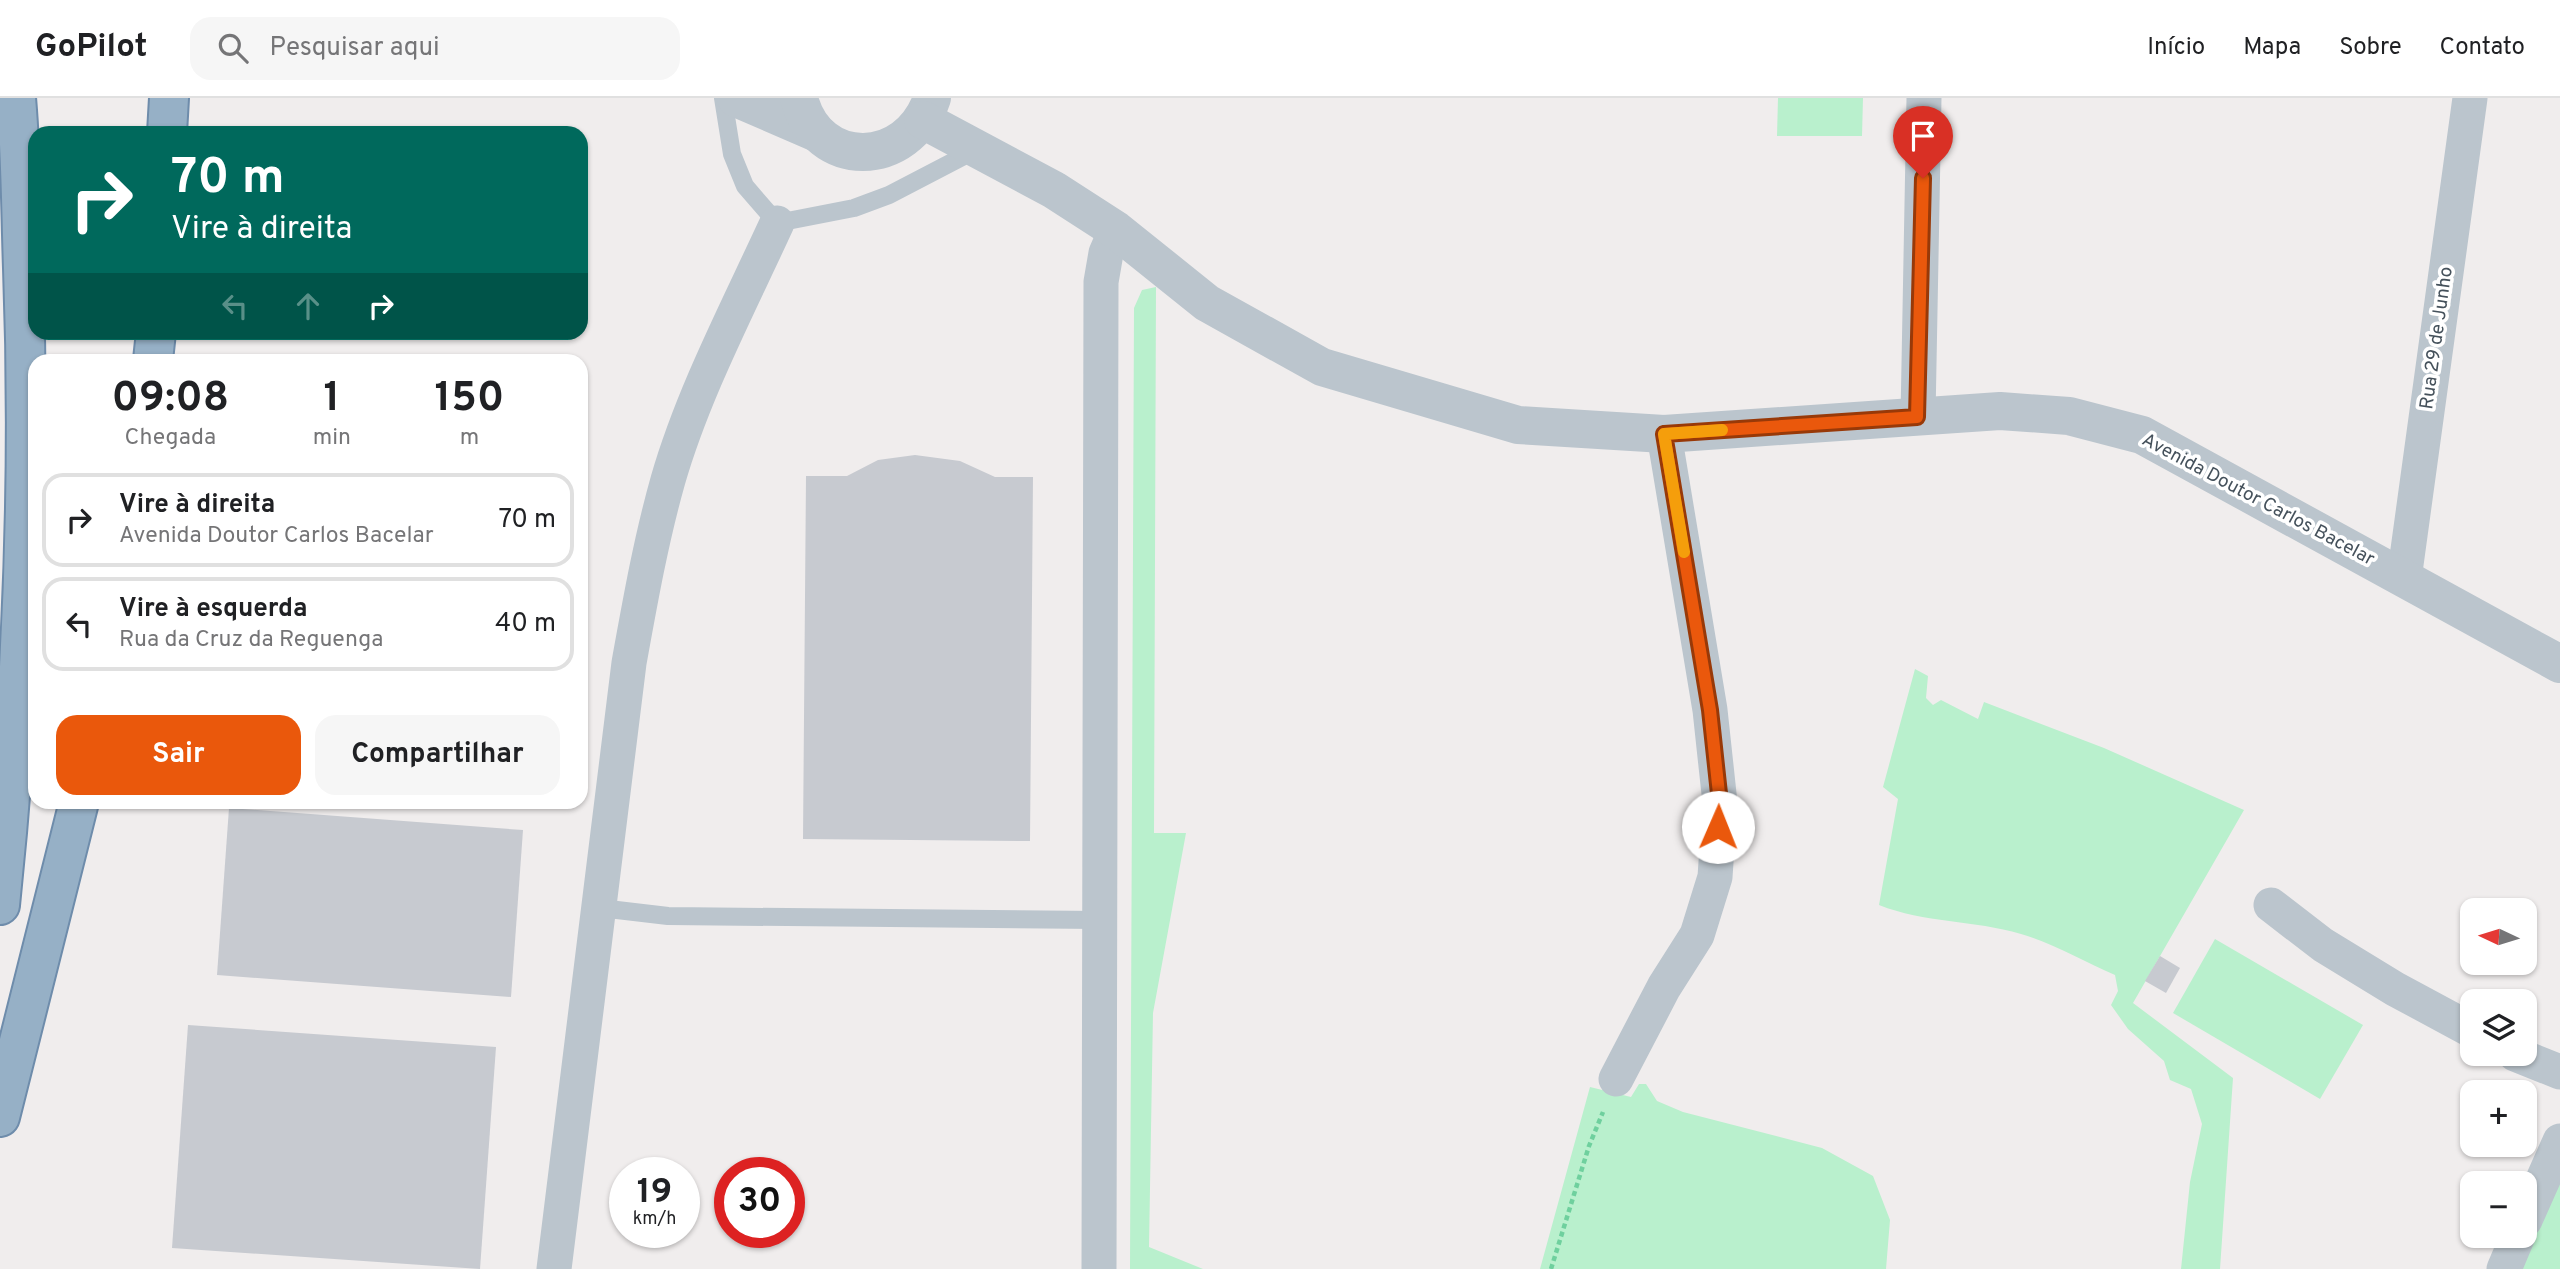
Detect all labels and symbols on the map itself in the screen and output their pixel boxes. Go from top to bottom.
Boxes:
pin [1893,106,1953,178]
street label: Rua 29 de Junho [2415,265,2459,411]
street label: Avenida Doutor Carlos Bacelar [2138,428,2379,572]
position arrow [1681,790,1755,864]
north arrow [2460,898,2538,975]
speed limit sign: 30 [714,1157,805,1248]

